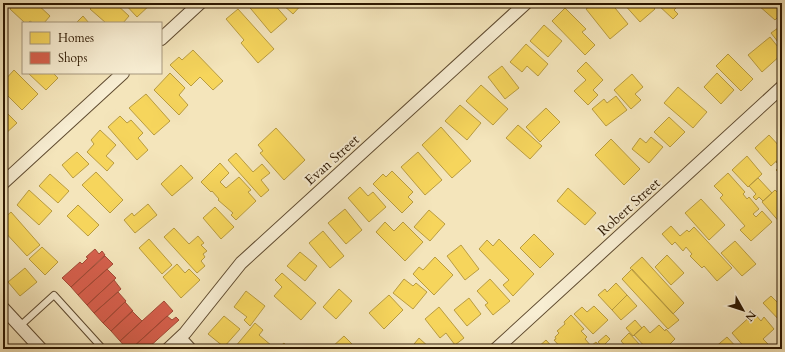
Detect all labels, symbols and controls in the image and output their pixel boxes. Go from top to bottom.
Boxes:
legend [22,22,162,74]
text: Homes [58,30,94,46]
text: Shops [58,50,87,66]
street label: Evan Street [301,130,364,190]
street label: Robert Street [594,173,665,240]
north arrow [723,290,763,330]
text: N [741,308,759,325]

